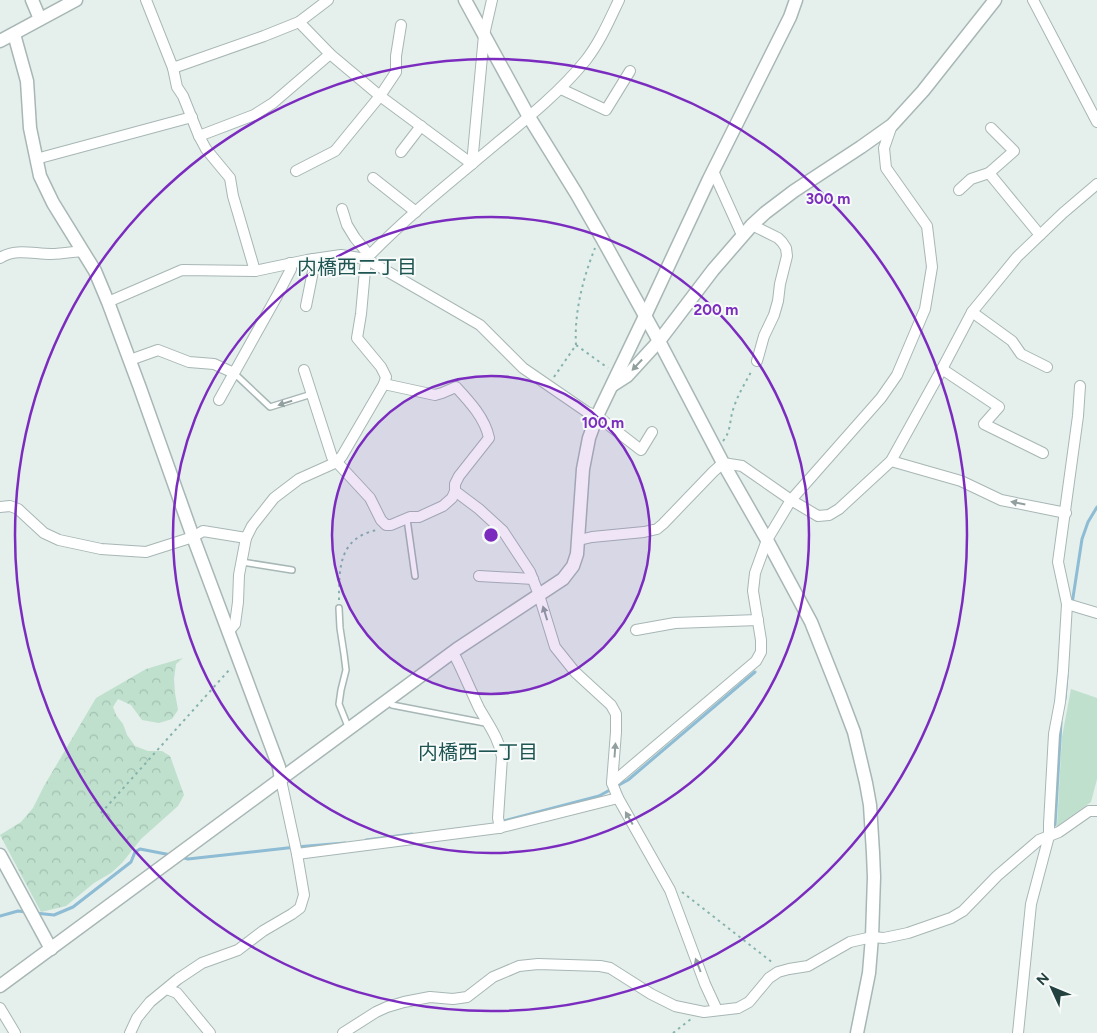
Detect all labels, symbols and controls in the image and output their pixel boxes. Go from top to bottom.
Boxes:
text: 300 m [806,190,850,208]
district label: 内橋西二丁目 [297,255,417,279]
text: 200 m [694,301,738,319]
one-way arrow [631,359,643,371]
one-way arrow [277,399,292,407]
text: 100 m [582,414,624,432]
one-way arrow [1009,499,1025,507]
centre of rings [482,526,500,544]
one-way arrow [540,606,548,621]
district label: 内橋西一丁目 [418,740,538,764]
one-way arrow [611,742,619,758]
one-way arrow [625,812,634,825]
one-way arrow [694,957,702,972]
north arrow [1027,963,1077,1013]
text: N [1033,970,1053,989]

